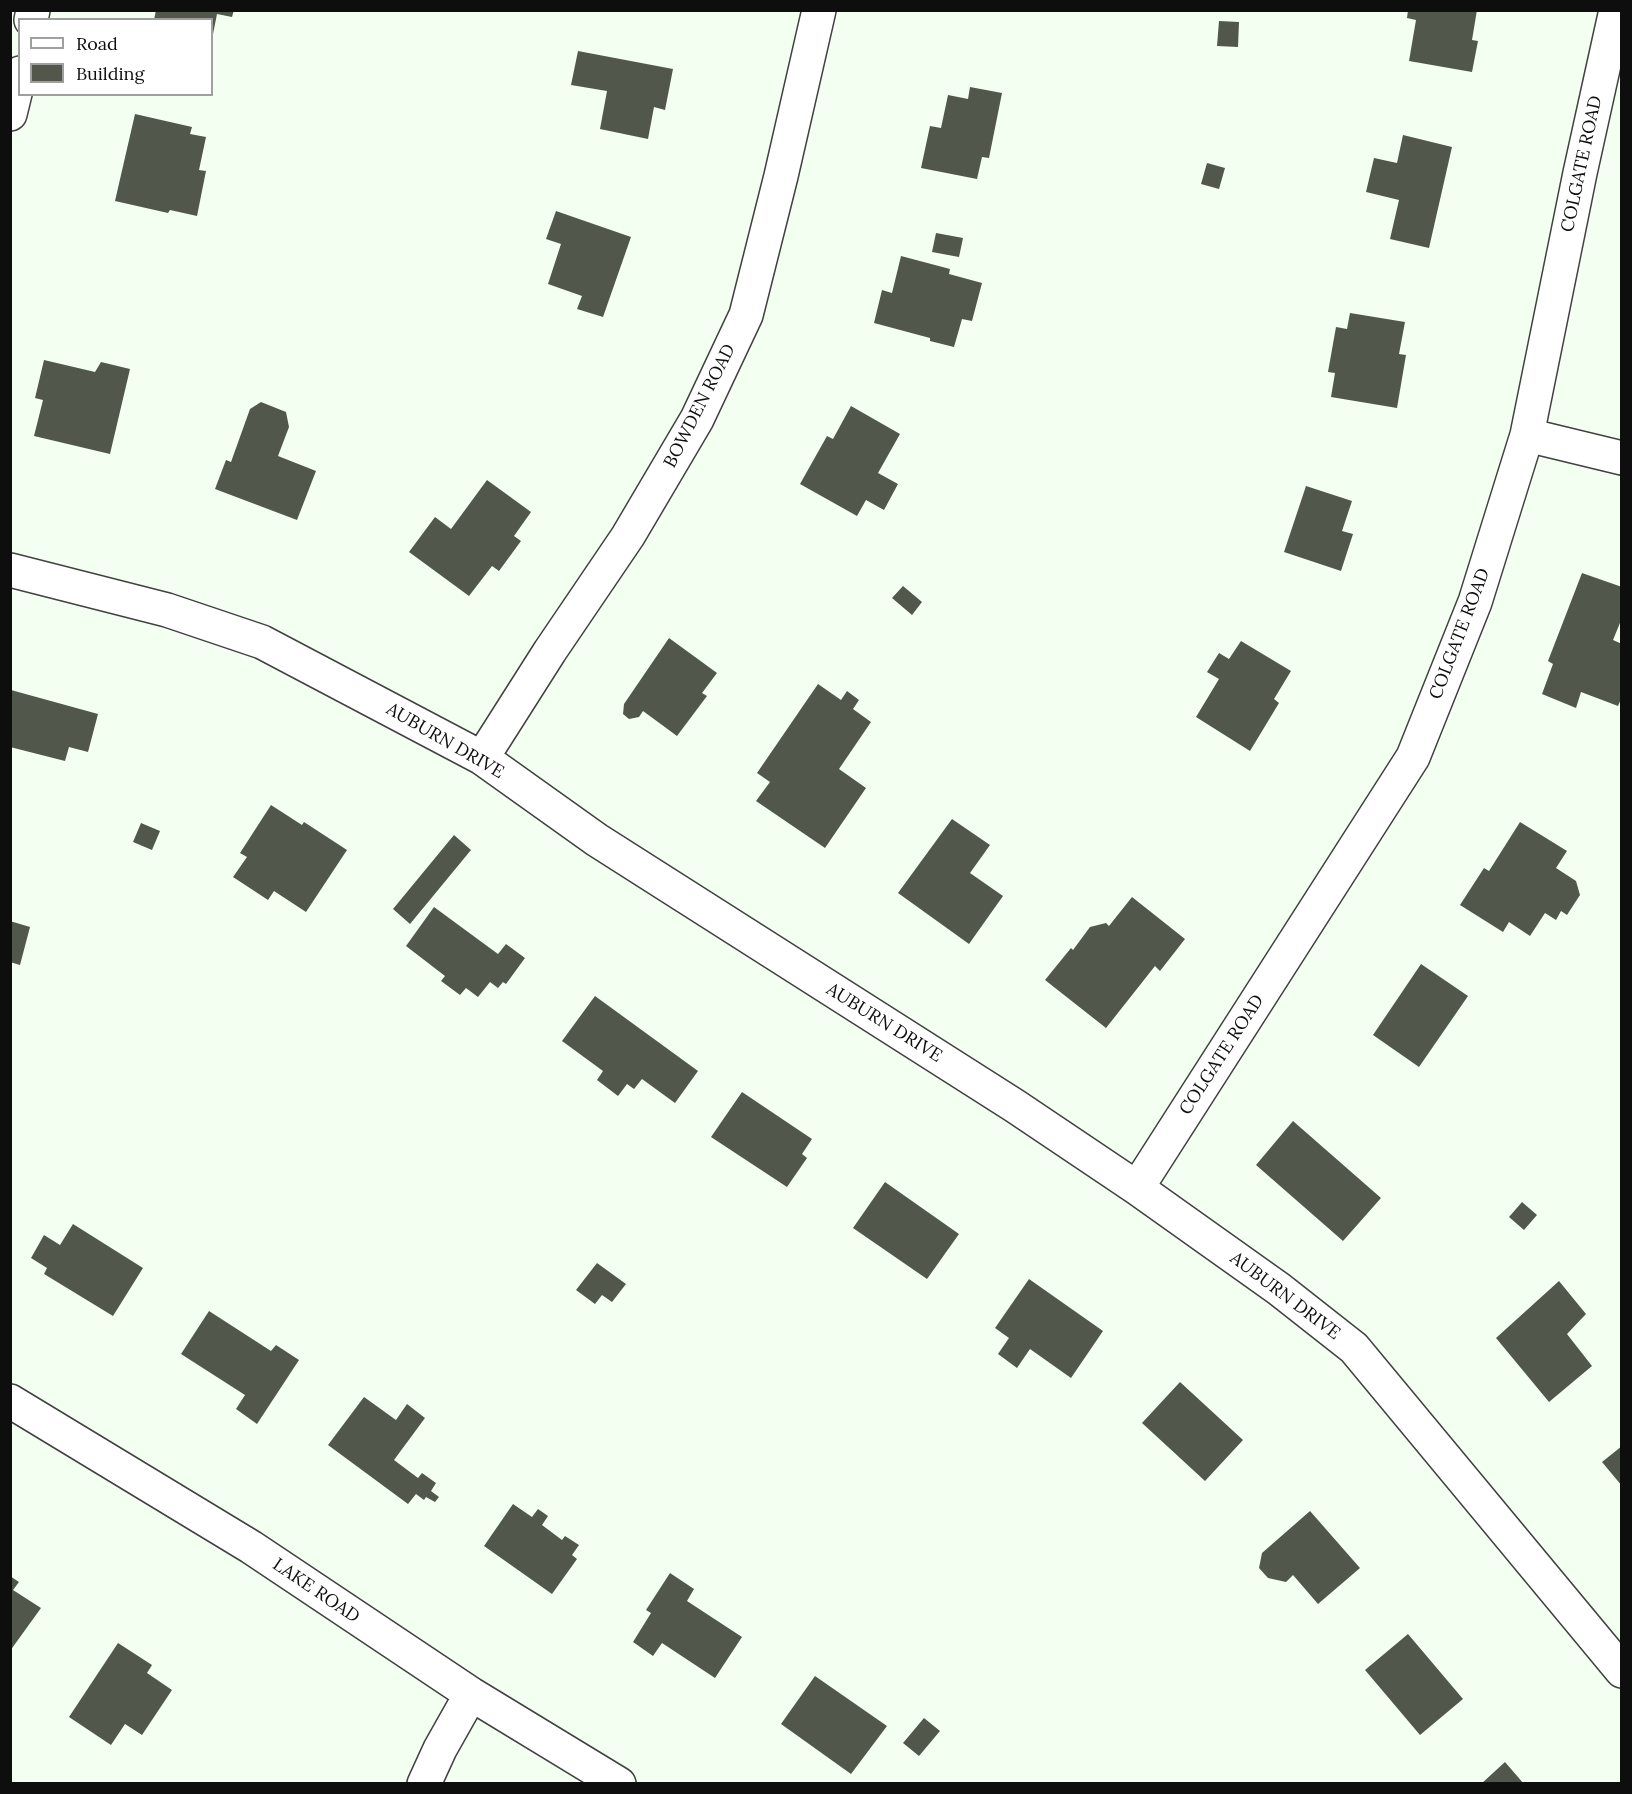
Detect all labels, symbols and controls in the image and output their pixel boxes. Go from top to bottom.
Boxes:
legend [18,18,213,96]
text: Road [76,32,118,55]
text: Building [76,62,144,85]
street label: COLGATE ROAD [1557,94,1607,234]
street label: BOWDEN ROAD [659,340,741,472]
street label: COLGATE ROAD [1425,565,1495,703]
street label: AUBURN DRIVE [382,699,508,783]
street label: AUBURN DRIVE [822,979,946,1067]
street label: COLGATE ROAD [1175,991,1269,1119]
street label: AUBURN DRIVE [1226,1248,1344,1344]
street label: LAKE ROAD [268,1554,364,1628]

